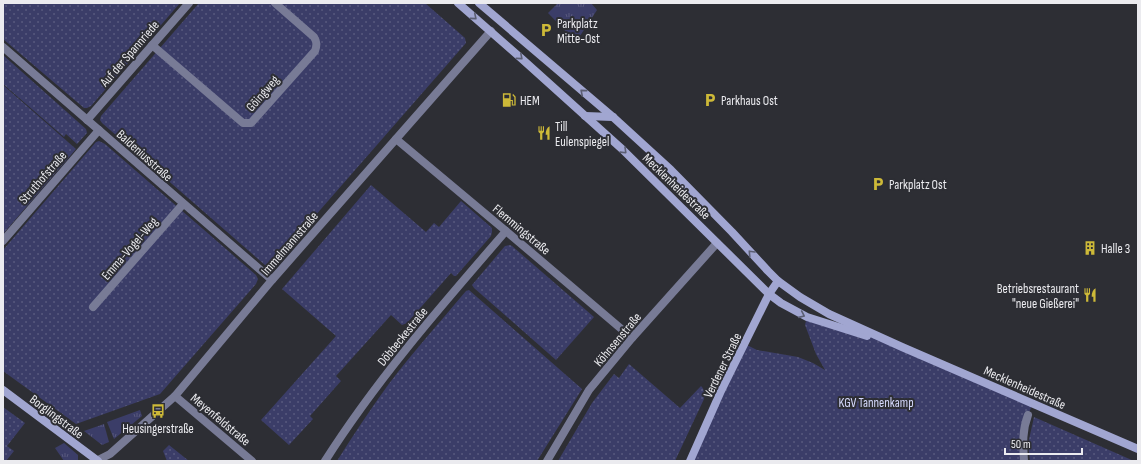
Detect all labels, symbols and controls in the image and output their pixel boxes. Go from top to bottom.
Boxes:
one-way arrow [470,12,477,19]
place label: Parkplatz Mitte-Ost [557,16,600,47]
street label: Auf der Spannriede [96,17,163,91]
parking icon: Parkplatz Mitte-Ost [538,22,554,38]
one-way arrow [515,52,522,59]
street label: Göingweg [243,72,283,115]
one-way arrow [581,89,588,96]
fuel station icon: HEM [501,92,517,108]
parking icon: Parkhaus Ost [702,92,718,108]
place label: HEM [520,93,540,109]
place label: Parkhaus Ost [721,93,778,109]
place label: Till Eulenspiegel [555,119,609,150]
restaurant icon: Till Eulenspiegel [536,125,552,141]
street label: Baldeniusstraße [113,126,176,185]
one-way arrow [620,147,627,154]
street label: Struthofstraße [15,148,70,207]
street label: Mecklenheidestraße [639,150,714,223]
parking icon: Parkplatz Ost [870,176,886,192]
place label: Parkplatz Ost [889,177,947,193]
street label: Flemmingstraße [489,201,553,258]
street label: Immelmannstraße [258,208,322,279]
street label: Emma-Vogel-Weg [98,214,161,283]
building icon: Halle 3 [1082,240,1098,256]
place label: Halle 3 [1101,241,1130,257]
one-way arrow [748,250,756,258]
place label: Betriebsrestaurant "neue Gießerei" [997,281,1079,312]
restaurant icon: Betriebsrestaurant "neue Gießerei" [1082,287,1098,303]
street label: Döbbeckestraße [374,304,431,369]
street label: Köhnsenstraße [591,309,645,370]
one-way arrow [798,310,805,318]
street label: Verdener Straße [700,330,745,400]
street label: Mecklenheidestraße [981,363,1068,413]
street label: Meyenfeldstraße [187,390,253,449]
street label: Borglingstraße [26,391,87,442]
park label: KGV Tannenkamp [838,395,914,411]
bus stop icon: Heusingerstraße [150,403,166,419]
place label: Heusingerstraße [122,421,194,437]
scale bar [1005,430,1082,456]
text: 50 m [1011,437,1031,452]

